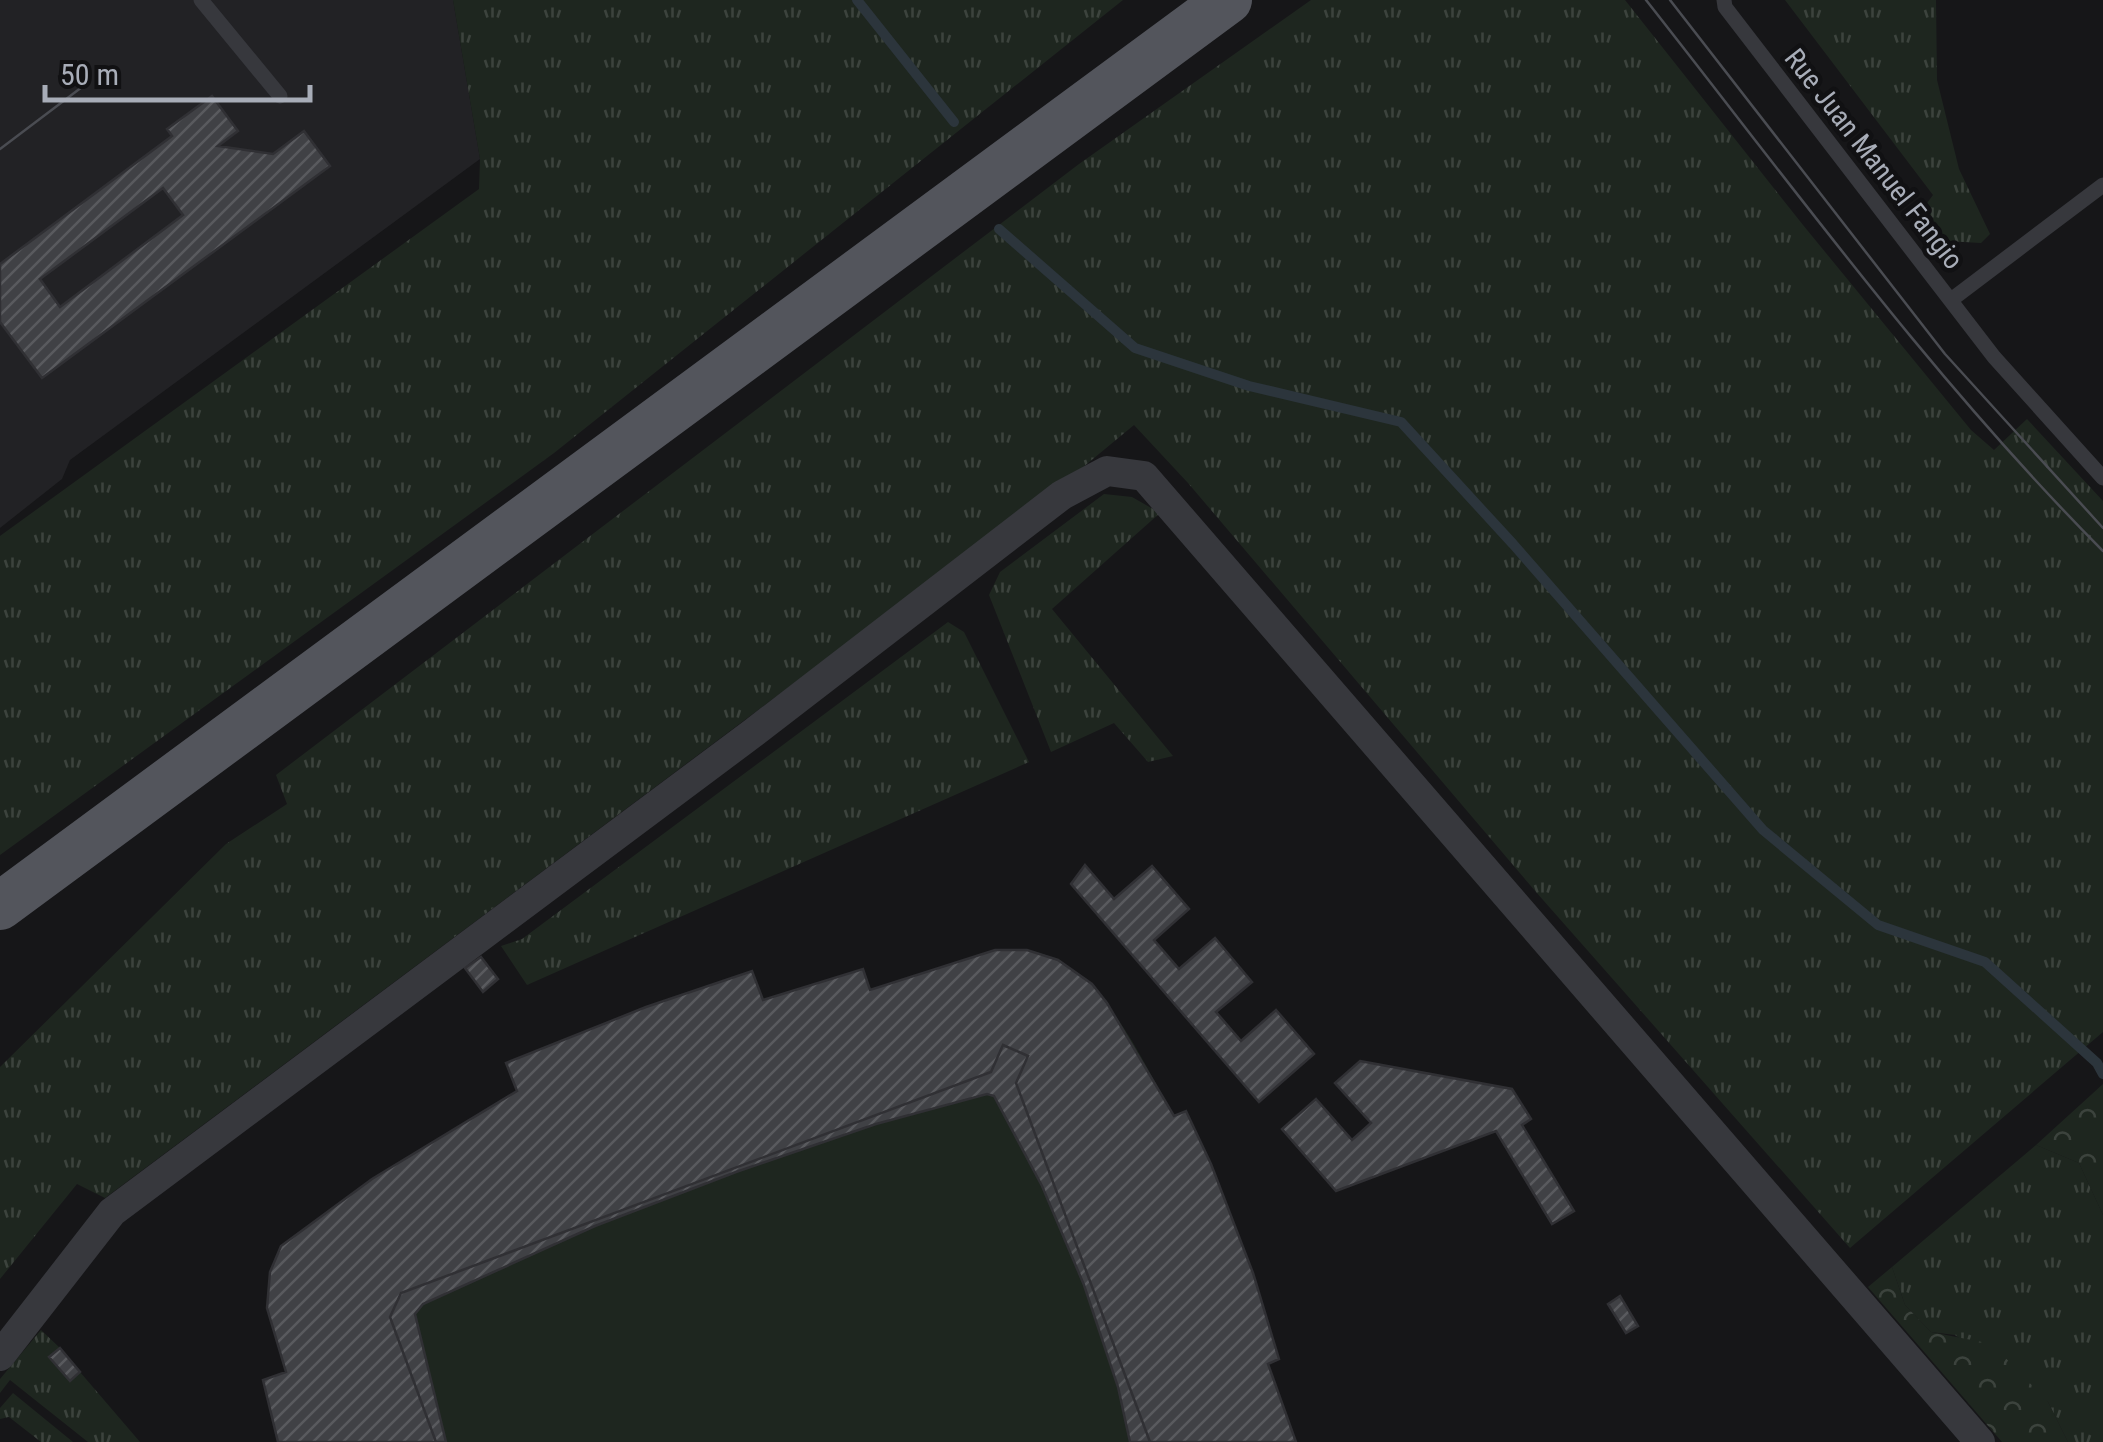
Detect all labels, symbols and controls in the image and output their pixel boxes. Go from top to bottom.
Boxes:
scale bar [45,40,310,102]
street label: Rue Juan Manuel Fangio [1778,42,1970,276]
text: 50 m [60,57,119,92]

